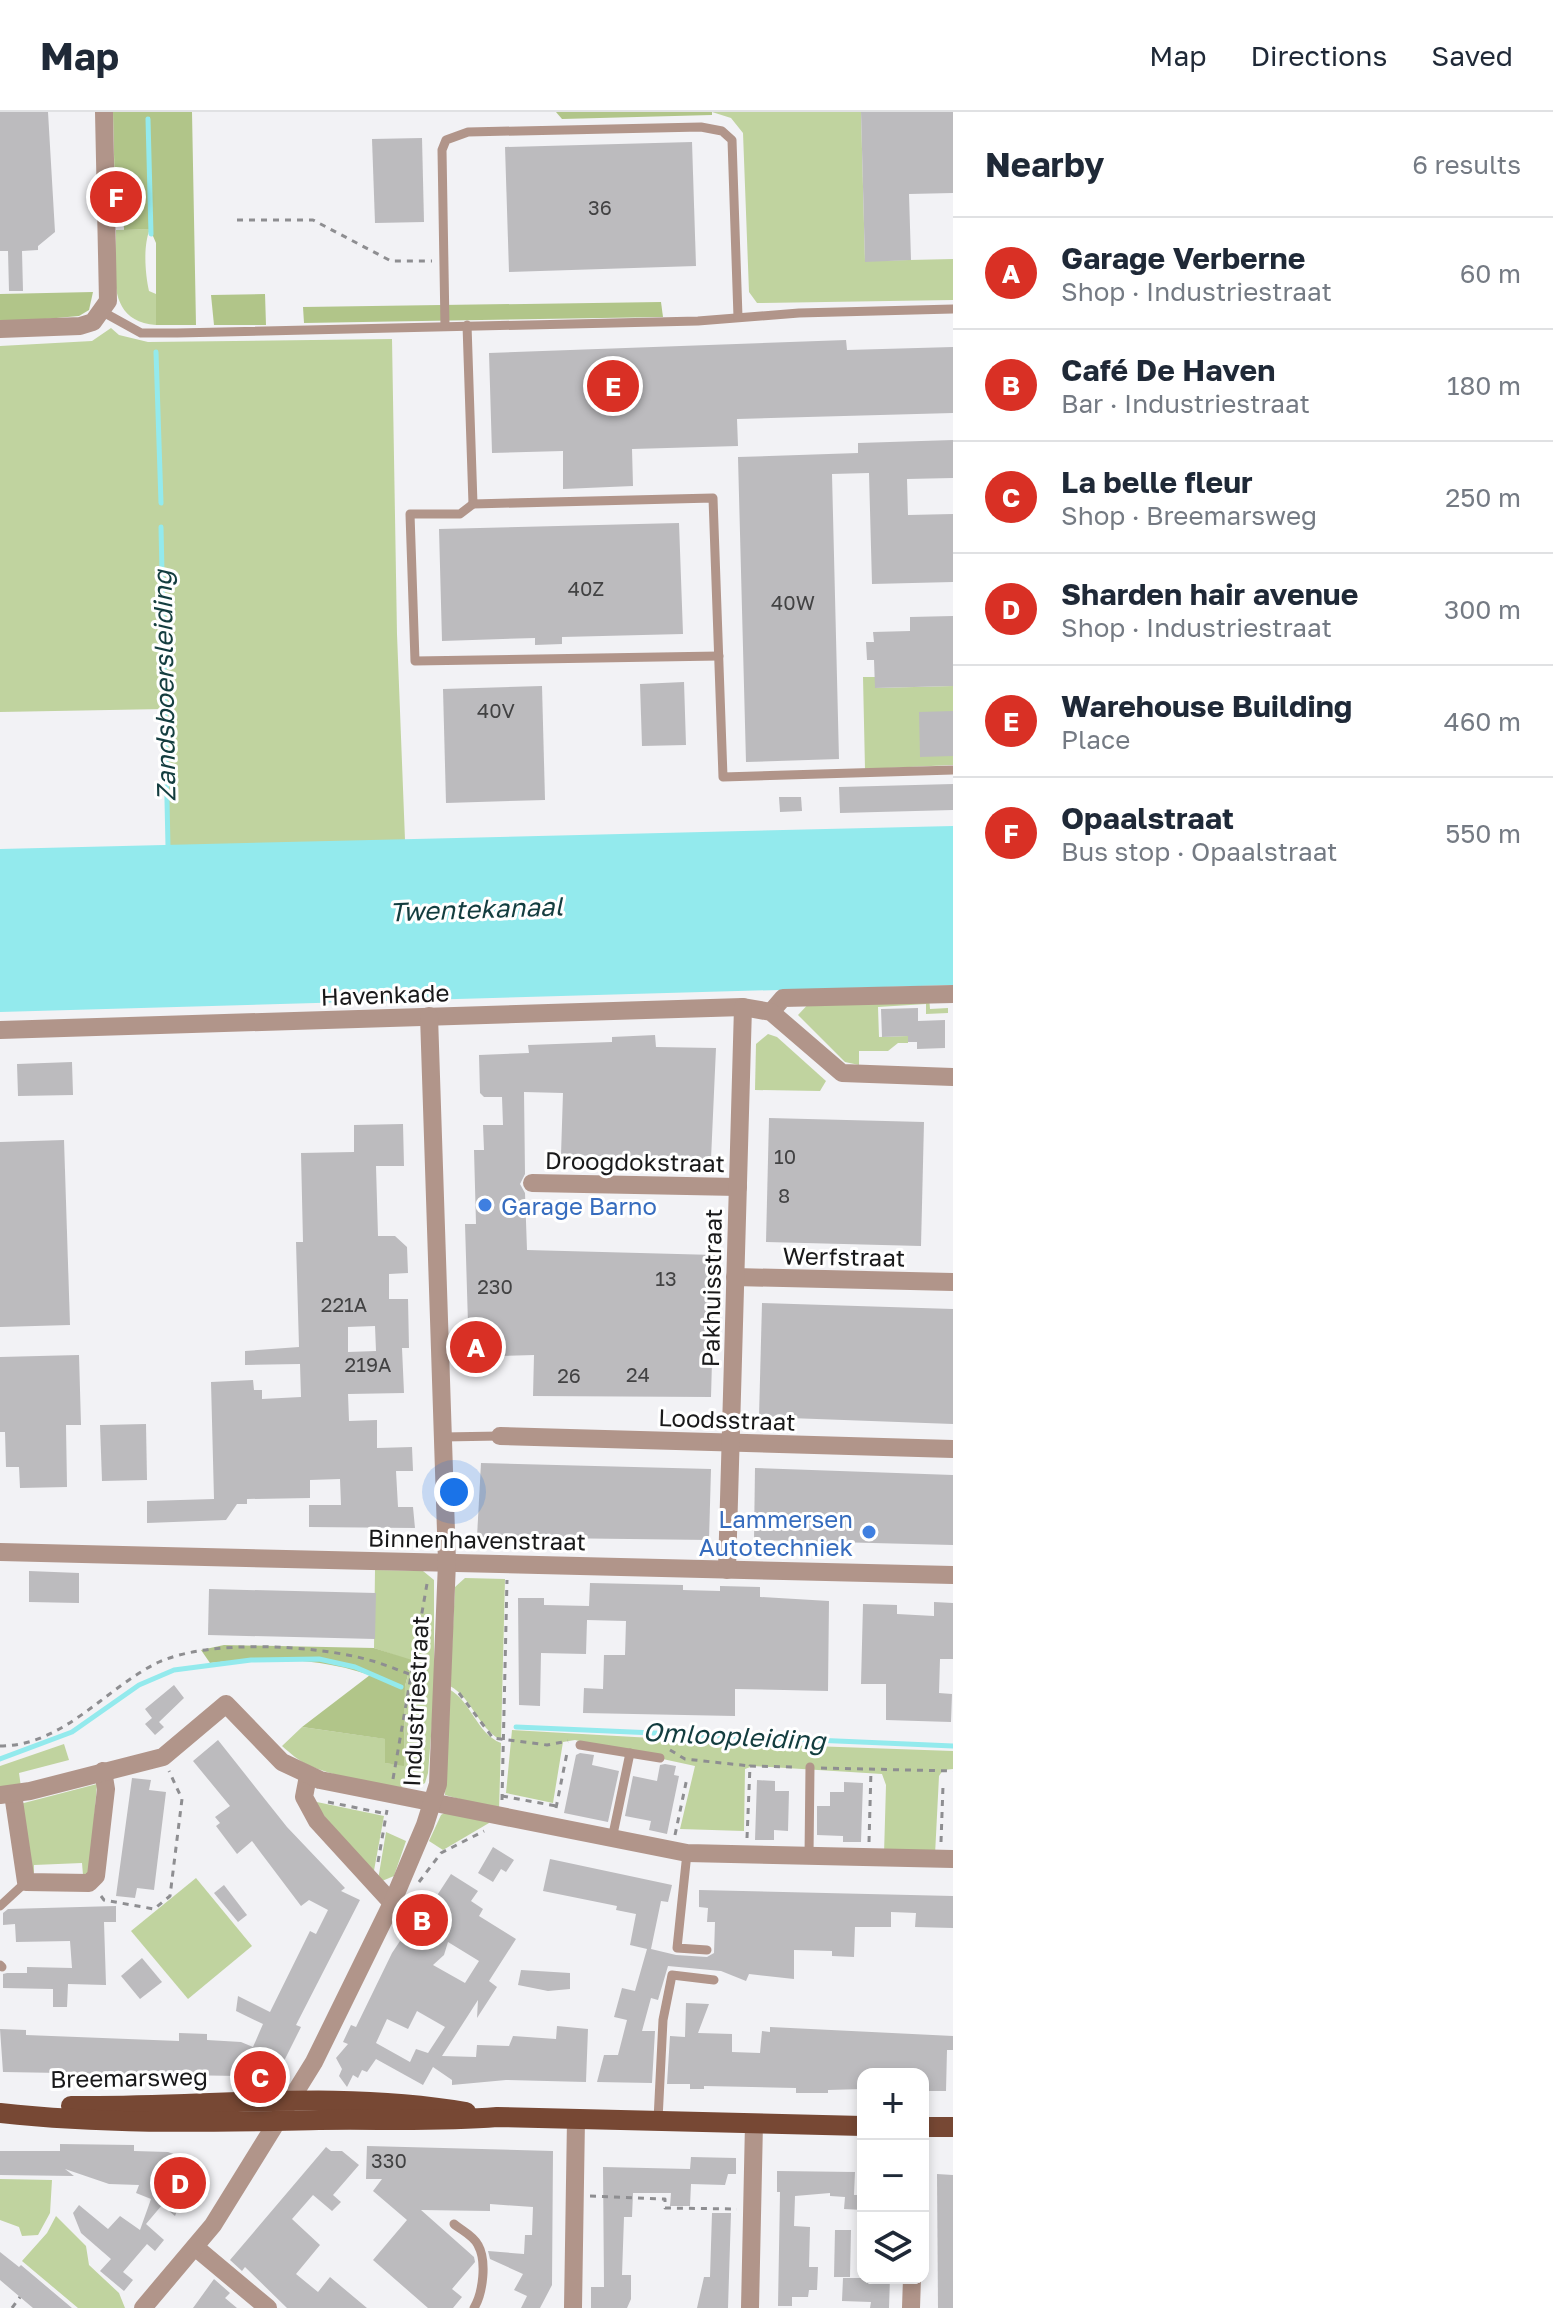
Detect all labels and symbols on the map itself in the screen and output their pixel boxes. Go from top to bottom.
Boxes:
pin: F [90,167,142,227]
house number: 36 [588,195,612,219]
pin: E [587,356,639,416]
water label: Zandsboersleiding [146,568,182,802]
house number: 40Z [568,576,604,600]
house number: 40W [771,590,815,614]
house number: 40V [477,698,515,722]
water label: Twentekanaal [389,890,565,928]
street label: Havenkade [320,977,450,1011]
house number: 10 [774,1144,796,1168]
street label: Droogdokstraat [545,1145,725,1177]
house number: 8 [778,1183,790,1207]
place label: Garage Barno [501,1191,657,1220]
marker: Garage Barno [476,1196,494,1214]
street label: Pakhuisstraat [695,1208,727,1368]
street label: Werfstraat [782,1240,906,1272]
house number: 13 [655,1266,677,1290]
house number: 230 [477,1274,513,1298]
house number: 221A [321,1292,367,1316]
pin: A [450,1317,502,1377]
house number: 219A [345,1352,391,1376]
house number: 24 [626,1362,650,1386]
house number: 26 [557,1363,581,1387]
street label: Loodsstraat [658,1402,796,1436]
your location [434,1472,474,1512]
place label: Lammersen Autotechniek [699,1504,853,1561]
street label: Binnenhavenstraat [368,1523,586,1555]
marker: Lammersen Autotechniek [860,1523,878,1541]
street label: Industriestraat [396,1615,434,1787]
water label: Omloopleiding [642,1716,828,1756]
pin: B [396,1890,448,1950]
pin: C [234,2047,286,2107]
street label: Breemarsweg [50,2061,208,2093]
house number: 330 [371,2148,407,2172]
pin: D [154,2153,206,2213]

